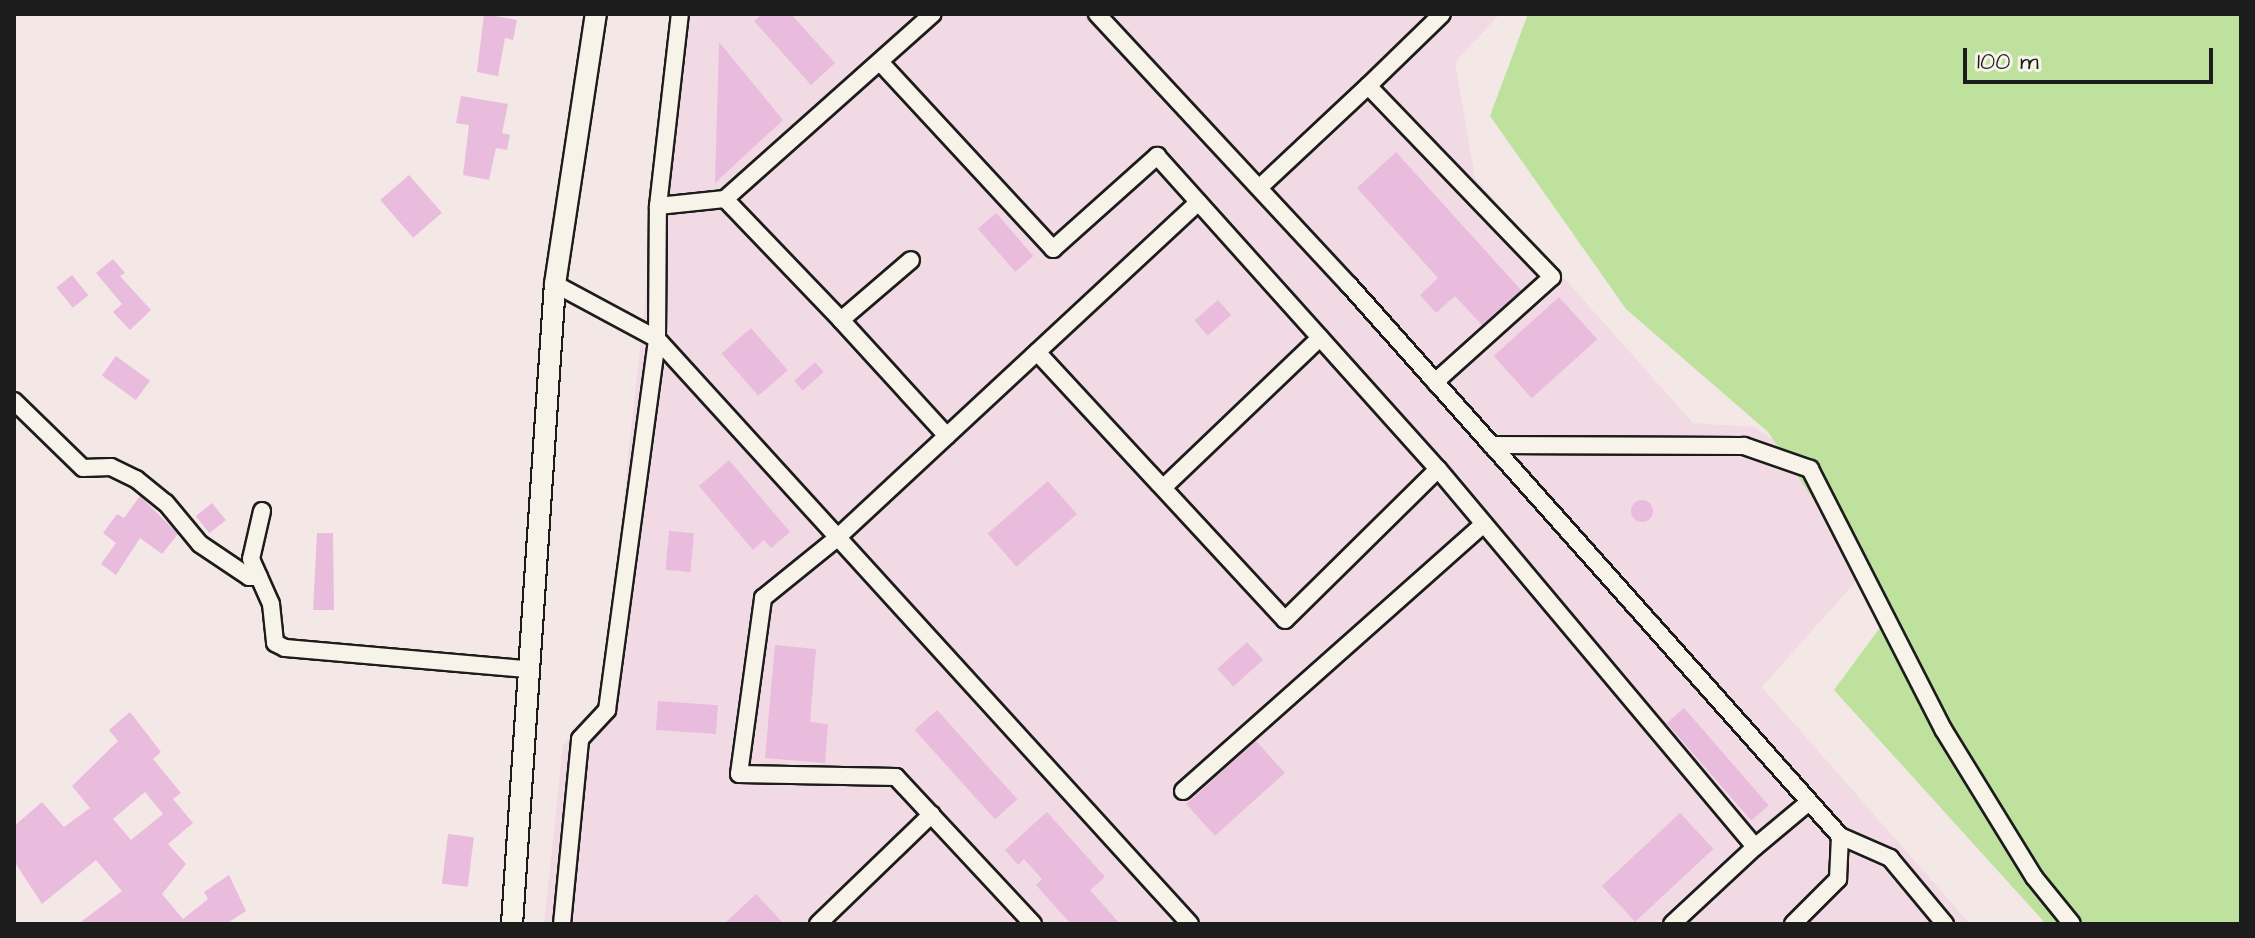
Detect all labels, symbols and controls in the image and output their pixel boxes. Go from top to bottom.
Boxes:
scale bar [1967,32,2217,82]
text: 100 m [1977,45,2039,79]

